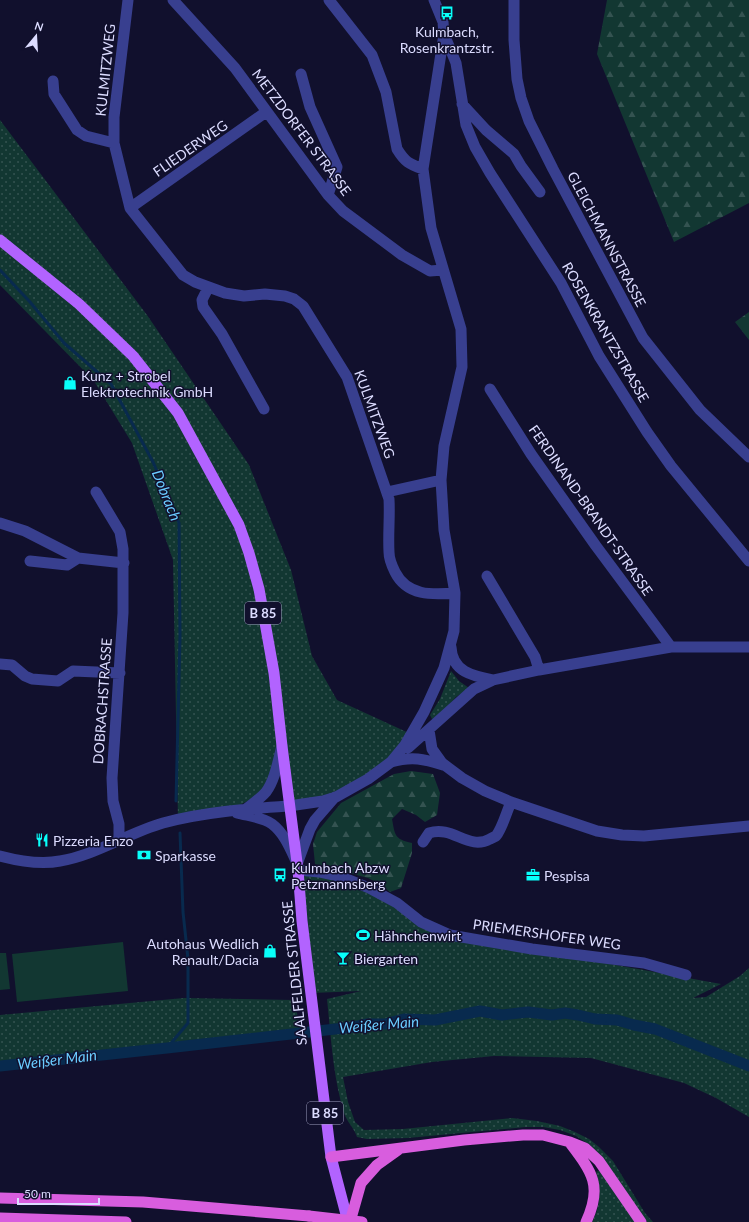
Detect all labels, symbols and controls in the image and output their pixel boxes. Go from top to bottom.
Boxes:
bus stop icon: Kulmbach, Rosenkrantzstr. [439,5,455,21]
north arrow [16,16,56,56]
text: N [33,19,45,34]
street label: KULMITZWEG [92,23,118,117]
place label: Kulmbach, Rosenkrantzstr. [400,23,494,56]
street label: METZDORFER STRASSE [249,65,355,199]
street label: FLIEDERWEG [149,116,231,180]
street label: GLEICHMANNSTRASSE [564,168,650,310]
street label: ROSENKRANTZSTRASSE [559,259,653,405]
place label: Kunz + Strobel Elektrotechnik GmbH [81,367,213,400]
street label: KULMITZWEG [351,367,399,461]
shop icon: Kunz + Strobel Elektrotechnik GmbH [62,375,78,391]
street label: FERDINAND-BRANDT-STRASSE [525,421,657,599]
water label: Dobrach [149,467,185,523]
road number: B 85 [245,602,281,624]
street label: DOBRACHSTRASSE [89,637,115,765]
restaurant icon: Pizzeria Enzo [34,832,50,848]
place label: Pizzeria Enzo [53,832,134,849]
bank icon: Sparkasse [136,847,152,863]
place label: Sparkasse [155,847,216,864]
place label: Kulmbach Abzw Petzmannsberg [291,859,389,892]
bus stop icon: Kulmbach Abzw Petzmannsberg [272,867,288,883]
office icon: Pespisa [525,867,541,883]
place label: Pespisa [544,867,590,884]
street label: SAALFELDER STRASSE [278,900,310,1046]
street label: PRIEMERSHOFER WEG [472,915,622,953]
sports icon: Hähnchenwirt [355,927,371,943]
place label: Hähnchenwirt [374,927,461,944]
place label: Autohaus Wedlich Renault/Dacia [147,935,259,968]
shop icon: Autohaus Wedlich Renault/Dacia [262,943,278,959]
bar icon: Biergarten [335,950,351,966]
place label: Biergarten [354,950,418,967]
water label: Weißer Main [338,1012,420,1036]
water label: Weißer Main [16,1045,98,1073]
road number: B 85 [307,1102,343,1124]
scale bar [18,1180,99,1206]
text: 50 m [24,1186,51,1201]

